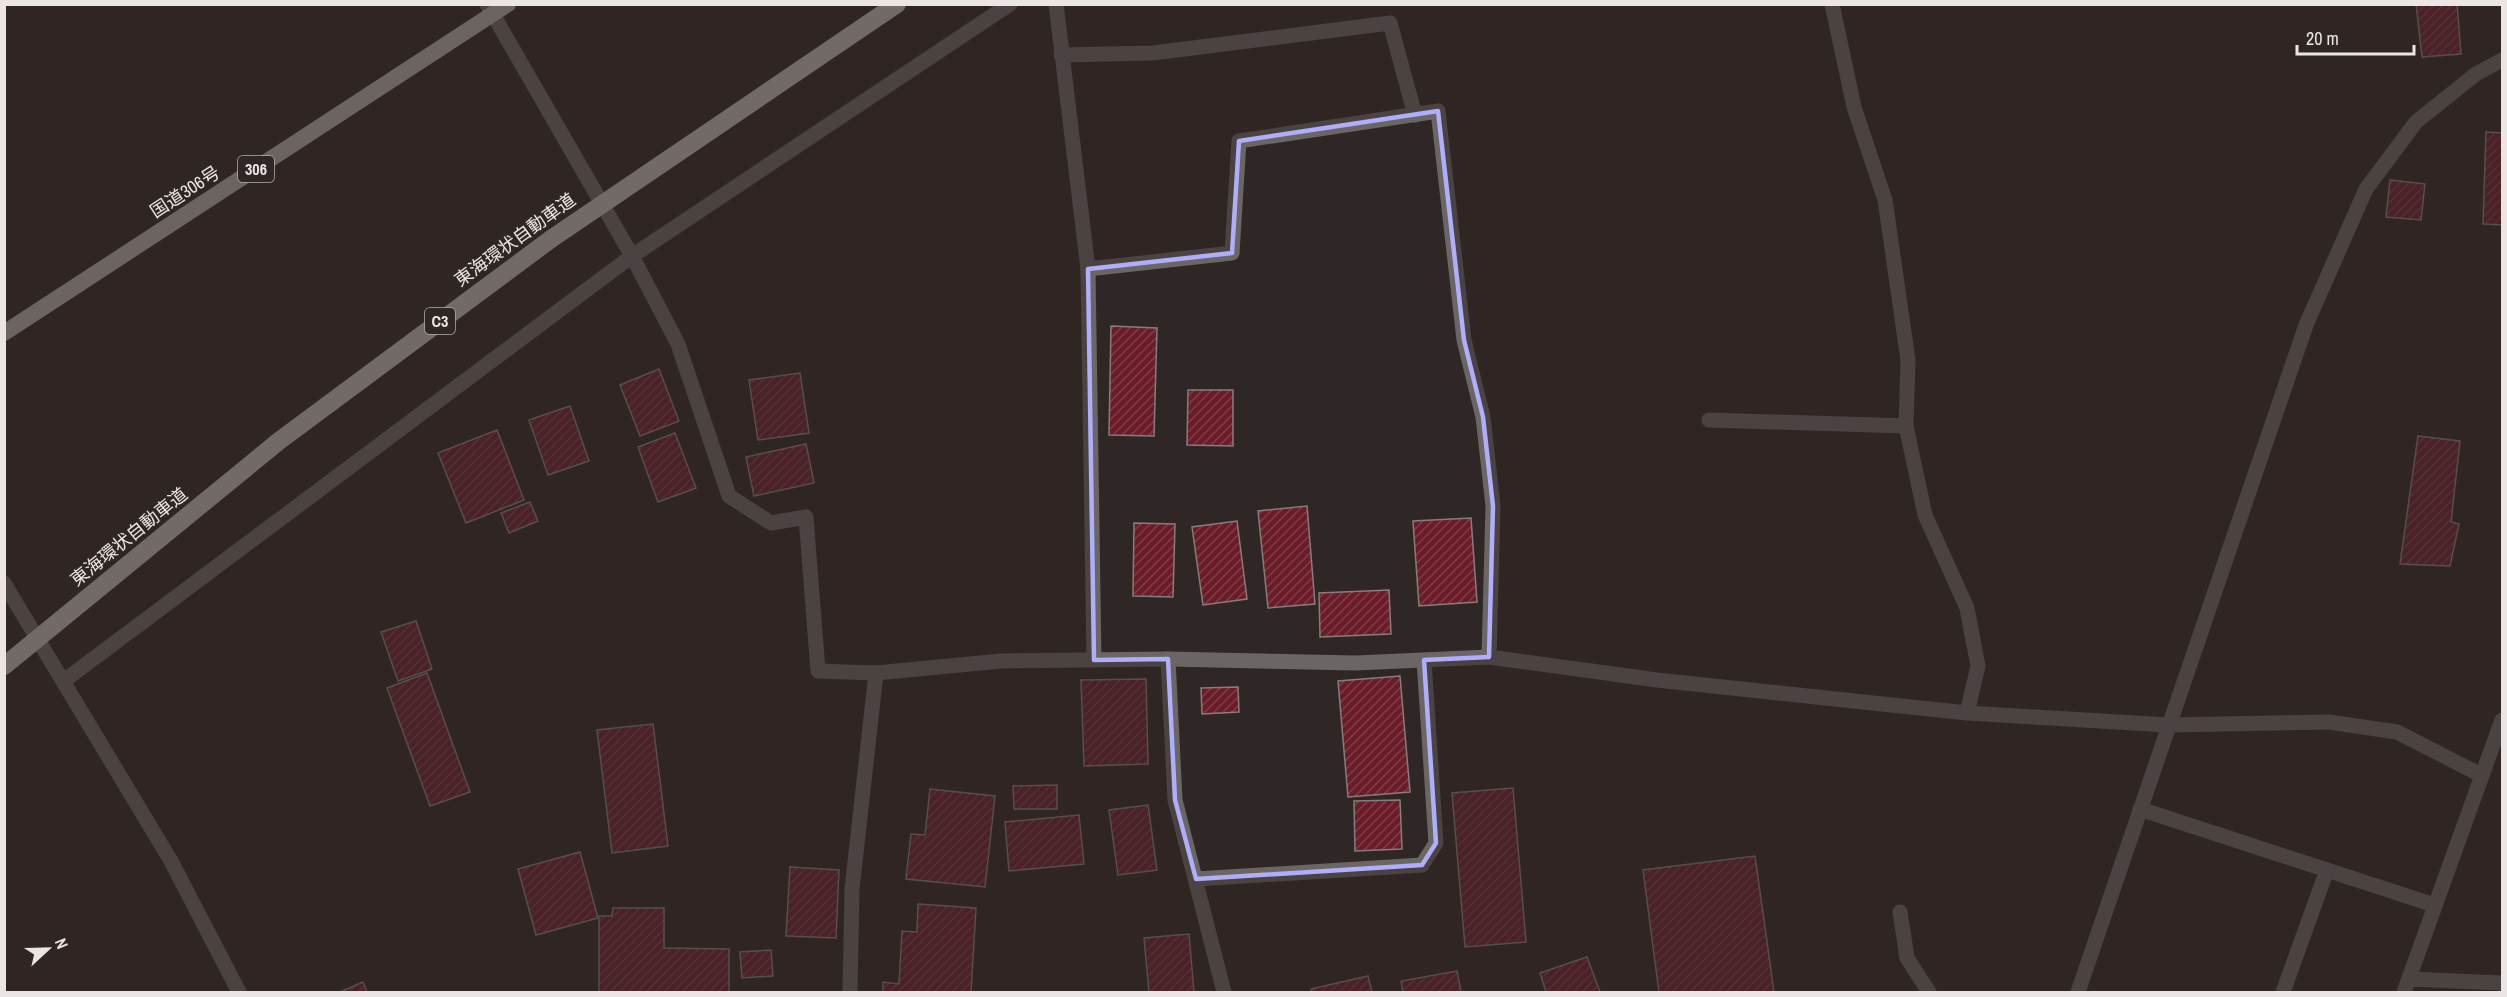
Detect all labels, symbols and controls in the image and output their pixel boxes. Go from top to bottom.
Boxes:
scale bar [2297,18,2414,56]
text: 20 m [2306,26,2339,51]
road number: 306 [238,156,274,182]
street label: 国道306号 [145,160,225,223]
street label: 東海環状自動車道 [449,187,580,292]
road number: C3 [425,308,455,334]
street label: 東海環状自動車道 [65,482,193,592]
north arrow [18,919,78,979]
text: N [50,935,74,952]

